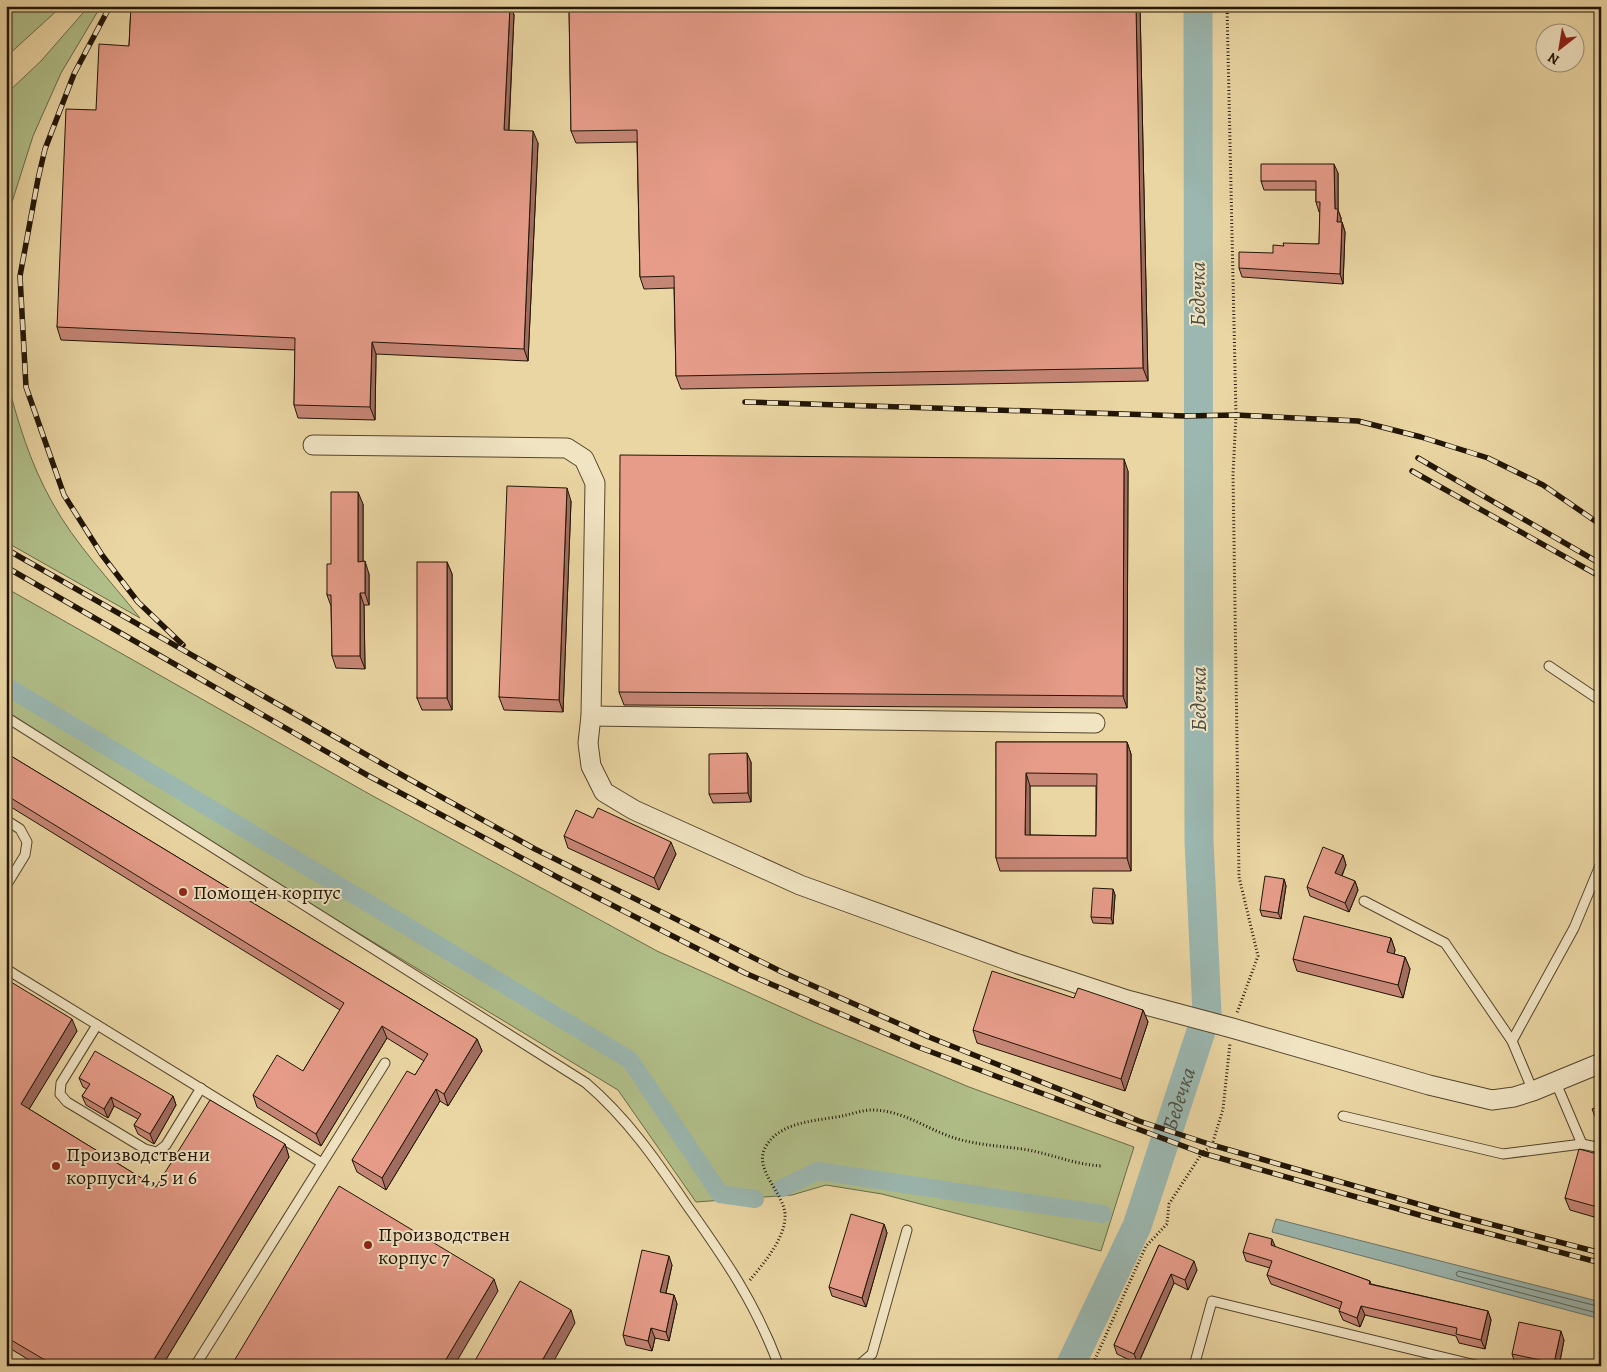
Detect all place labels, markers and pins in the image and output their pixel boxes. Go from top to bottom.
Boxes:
place label: Помощен корпус [193,879,341,906]
marker: Помощен корпус [177,886,189,898]
place label: Производствени корпуси 4, 5 и 6 [66,1141,210,1191]
marker: Производствени корпуси 4, 5 и 6 [50,1160,62,1172]
place label: Производствeн корпус 7 [378,1221,510,1271]
marker: Производствeн корпус 7 [362,1239,374,1251]

